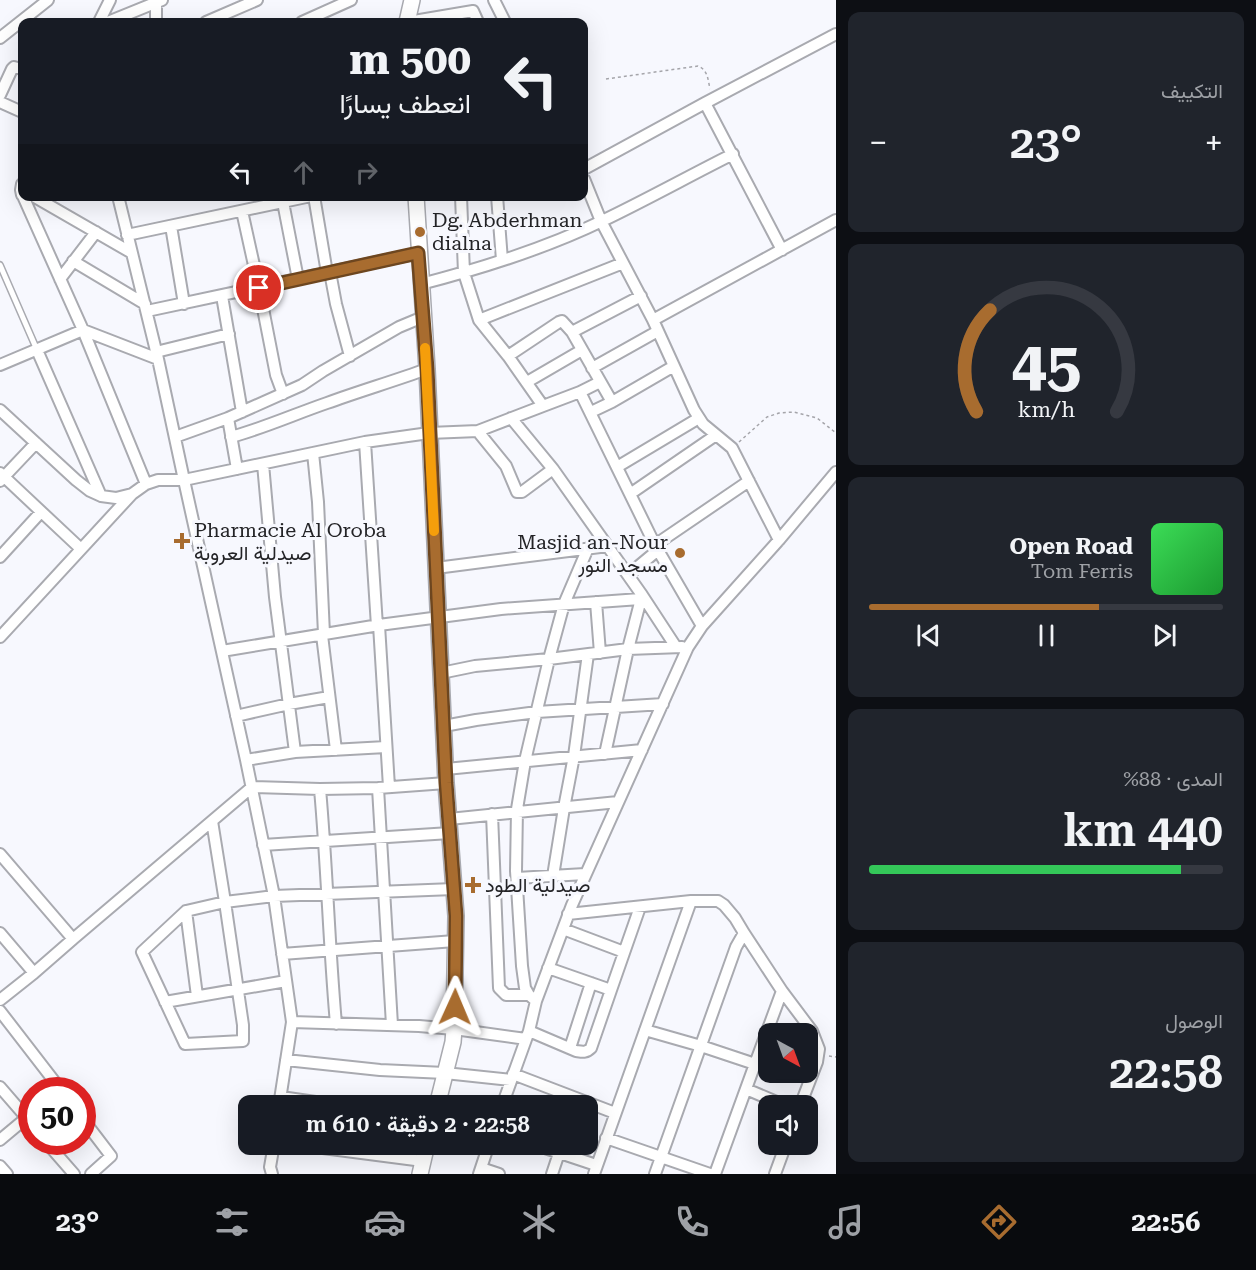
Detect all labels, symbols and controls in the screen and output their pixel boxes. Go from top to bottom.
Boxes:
text: 500 m [349,35,471,84]
icon: left [492,42,570,120]
text: التكييف [1161,79,1223,103]
text: انعطف يسارًا [340,88,471,120]
text: 23° [1010,116,1082,169]
text: − [869,123,887,162]
text: + [1205,123,1223,162]
icon: left [224,156,257,189]
icon: ahead [287,156,320,189]
icon: right [350,156,383,189]
place label: Dg. Abderhman dialna [432,208,583,255]
marker: Dg. Abderhman dialna [413,225,427,239]
pin [233,262,284,313]
icon: arrive [242,271,275,304]
text: 45 [1011,328,1081,401]
text: km/h [1017,397,1075,422]
place label: Pharmacie Al Oroba صيدلية العروبة [194,518,387,566]
place label: Masjid an-Nour مسجد النور [517,530,668,578]
marker: Pharmacie Al Oroba صيدلية العروبة [175,534,189,548]
text: Open Road [1010,534,1133,559]
marker: Masjid an-Nour مسجد النور [673,546,687,560]
text: Tom Ferris [1031,559,1133,583]
icon: previous [912,619,945,652]
icon: pause [1030,619,1063,652]
icon: next [1148,619,1181,652]
text: المدى · 88% [1123,767,1223,791]
text: 440 km [1063,804,1223,857]
place label: صيدلية الطود [485,873,590,898]
marker: صيدلية الطود [466,878,480,892]
position arrow [423,975,487,1039]
text: الوصول [1165,1009,1223,1033]
north arrow [758,1023,818,1083]
map controls [758,1023,818,1155]
text: 22:58 [1109,1046,1223,1099]
speed limit sign: 50 [18,1077,96,1155]
button: sound [758,1095,818,1155]
text: 22:58 · 2 دقيقة · 610 m [306,1112,530,1137]
icon: filters [211,1201,253,1243]
icon: car [364,1201,406,1243]
icon: climate [518,1201,560,1243]
icon: phone [671,1201,713,1243]
icon: music [825,1201,867,1243]
icon: directions [978,1201,1020,1243]
text: 23° [56,1206,99,1238]
text: 22:56 [1131,1206,1200,1238]

